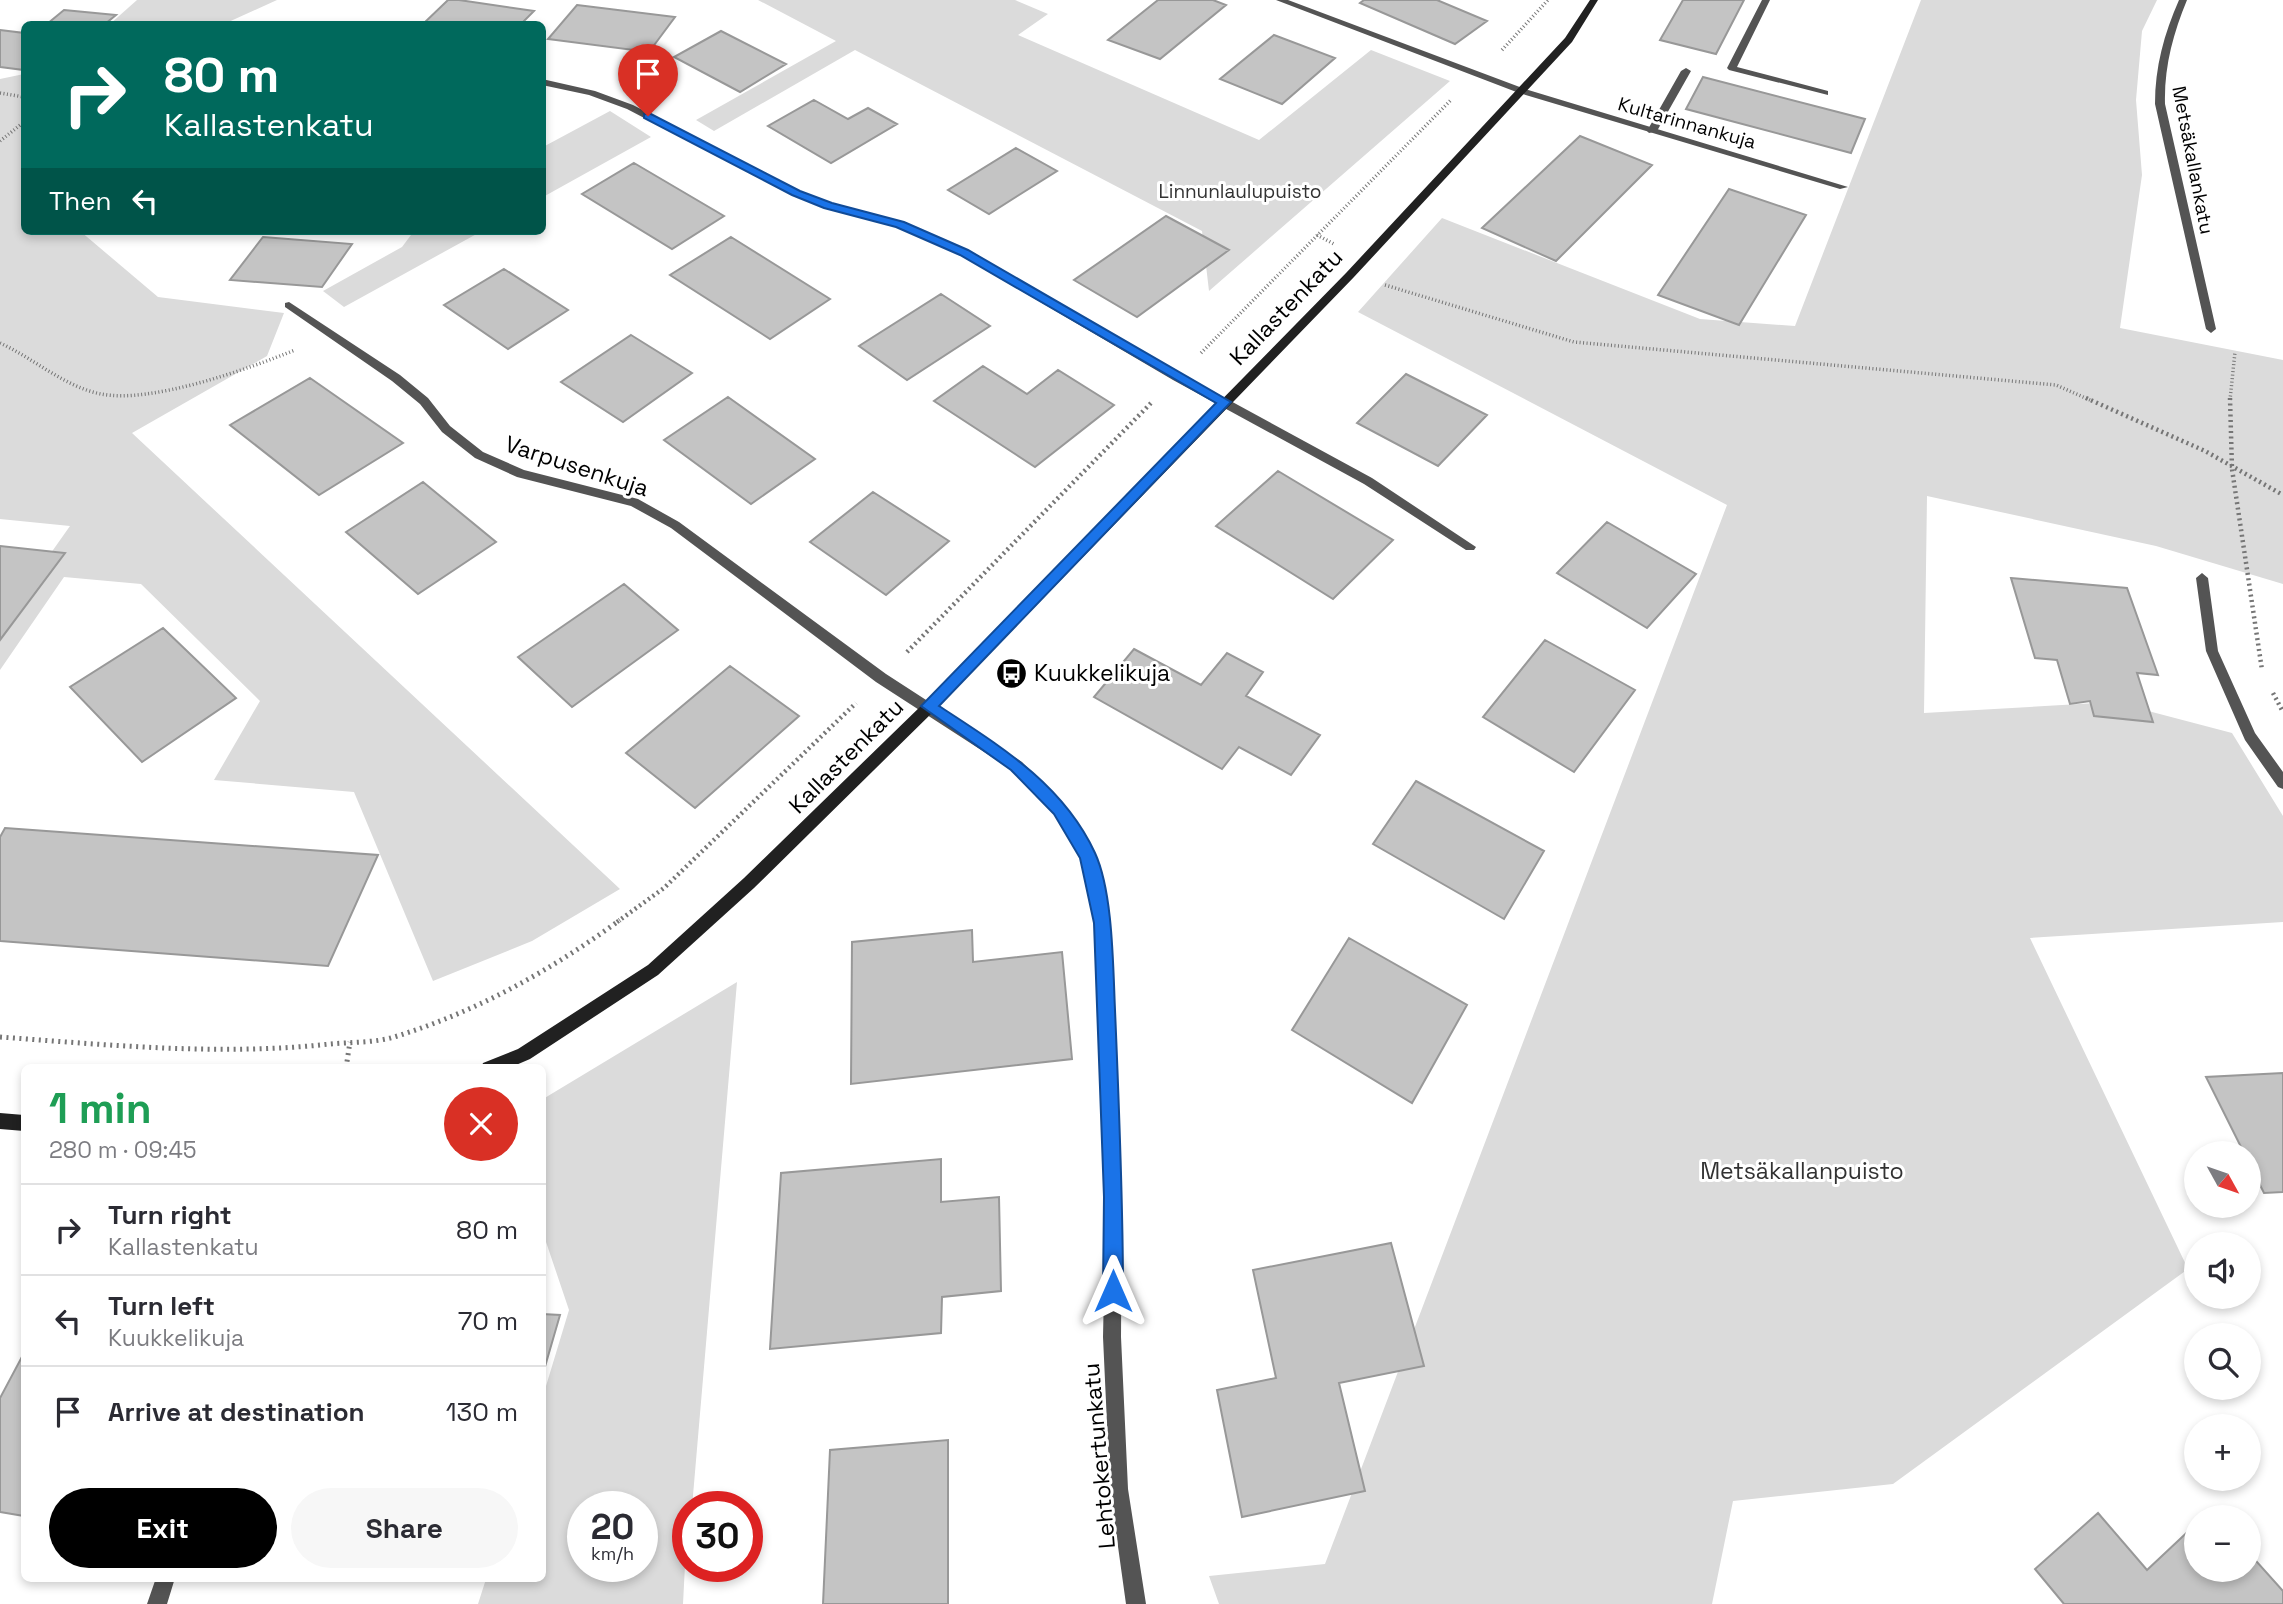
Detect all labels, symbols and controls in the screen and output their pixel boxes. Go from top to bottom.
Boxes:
text: 80 m [164,44,279,106]
pin [618,44,678,116]
icon: right [49,49,140,140]
icon: arrive [629,55,667,93]
street label: Metsäkallankatu [2166,84,2220,236]
street label: Kultarinnankuja [1615,91,1759,155]
text: Kallastenkatu [164,105,374,145]
park label: Linnunlaulupuisto [1158,179,1322,204]
icon: left [126,182,164,220]
text: Then [49,184,112,218]
street label: Kallastenkatu [1223,242,1349,372]
street label: Varpusenkuja [501,429,653,503]
bus stop icon: Kuukkelikuja [994,656,1028,690]
place label: Kuukkelikuja [1034,658,1170,688]
street label: Kallastenkatu [782,692,910,820]
text: 1 min [49,1082,152,1135]
button: close [444,1087,518,1161]
text: 280 m · 09:45 [49,1135,197,1165]
north arrow [2184,1141,2261,1218]
map controls [2184,1141,2261,1582]
park label: Metsäkallanpuisto [1700,1156,1904,1186]
text: Turn right [108,1198,232,1232]
icon: right [49,1211,87,1249]
text: 80 m [456,1213,518,1247]
text: Kallastenkatu [108,1232,259,1262]
button: sound [2184,1232,2261,1309]
position arrow [1076,1254,1150,1328]
text: Turn left [108,1289,215,1323]
icon: left [49,1302,87,1340]
text: 70 m [458,1304,518,1338]
text: Kuukkelikuja [108,1323,244,1353]
button: search [2184,1323,2261,1400]
street label: Lehtokertunkatu [1076,1362,1122,1550]
icon: arrive [49,1393,87,1431]
text: Arrive at destination [108,1395,365,1429]
text: 130 m [446,1395,518,1429]
button: + [2184,1414,2261,1491]
button: Exit [49,1488,277,1568]
button: Share [291,1488,518,1568]
speed limit sign: 30 [672,1491,763,1582]
text: 20 [591,1505,634,1549]
button: − [2184,1505,2261,1582]
text: km/h [591,1542,634,1565]

